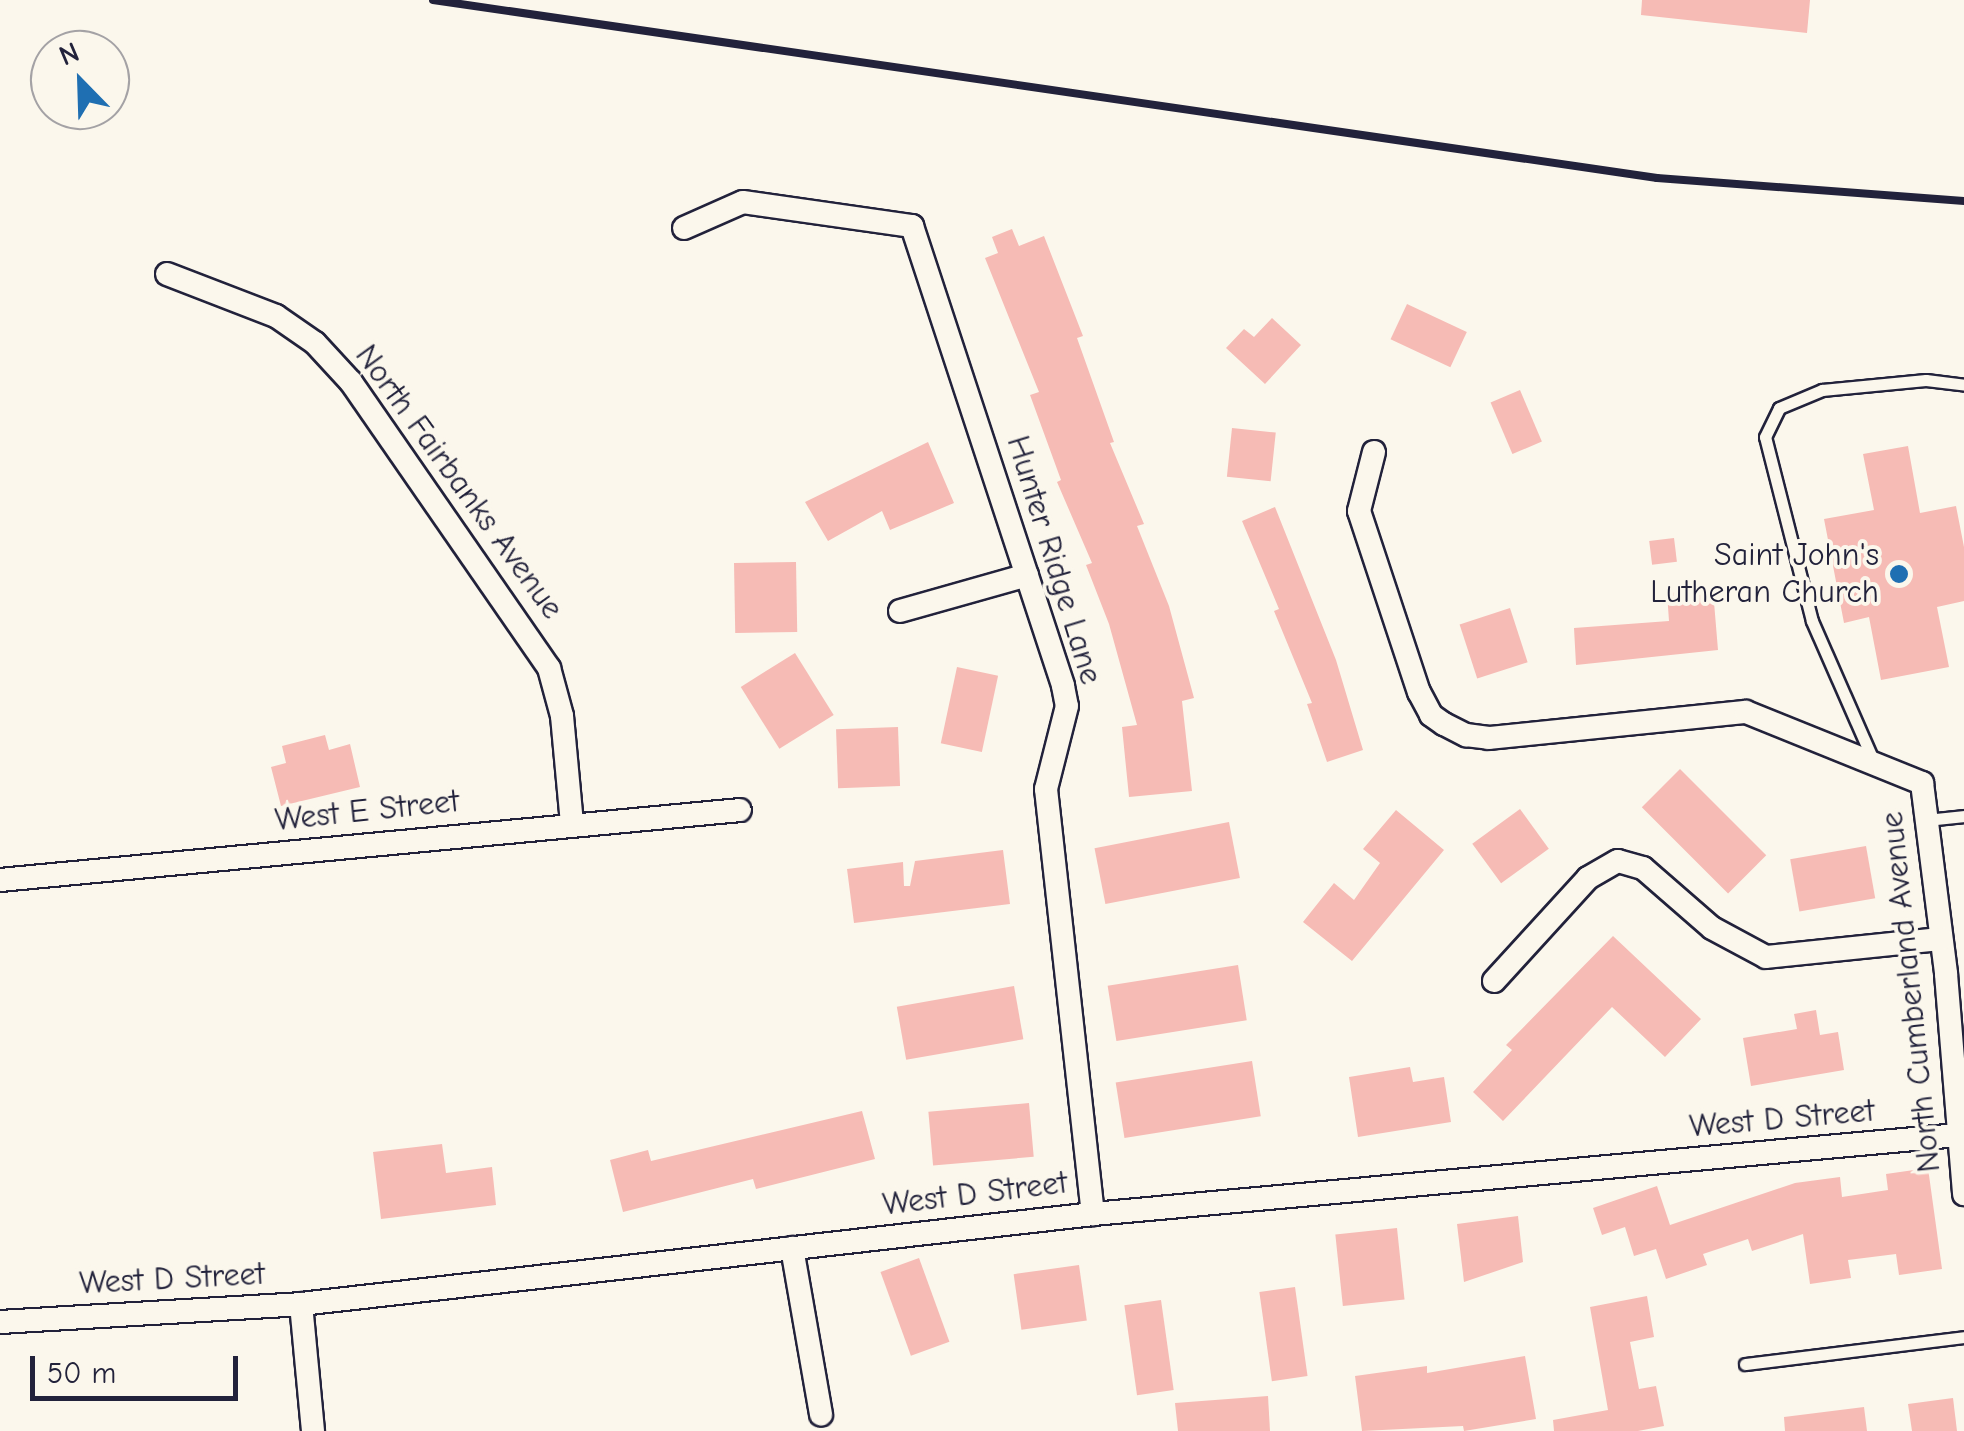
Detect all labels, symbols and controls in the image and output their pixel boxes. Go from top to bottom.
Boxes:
north arrow [30,30,130,130]
text: N [54,36,84,73]
street label: North Fairbanks Avenue [347,338,571,626]
street label: Hunter Ridge Lane [998,431,1110,689]
place label: Saint John's Lutheran Church [1650,537,1879,612]
marker: Saint John's Lutheran Church [1888,563,1910,585]
street label: West E Street [273,782,461,840]
street label: North Cumberland Avenue [1873,810,1949,1174]
street label: West D Street [1688,1092,1876,1146]
street label: West D Street [881,1164,1069,1224]
street label: West D Street [78,1255,266,1303]
scale bar [35,1336,242,1398]
text: 50 m [47,1356,116,1391]

